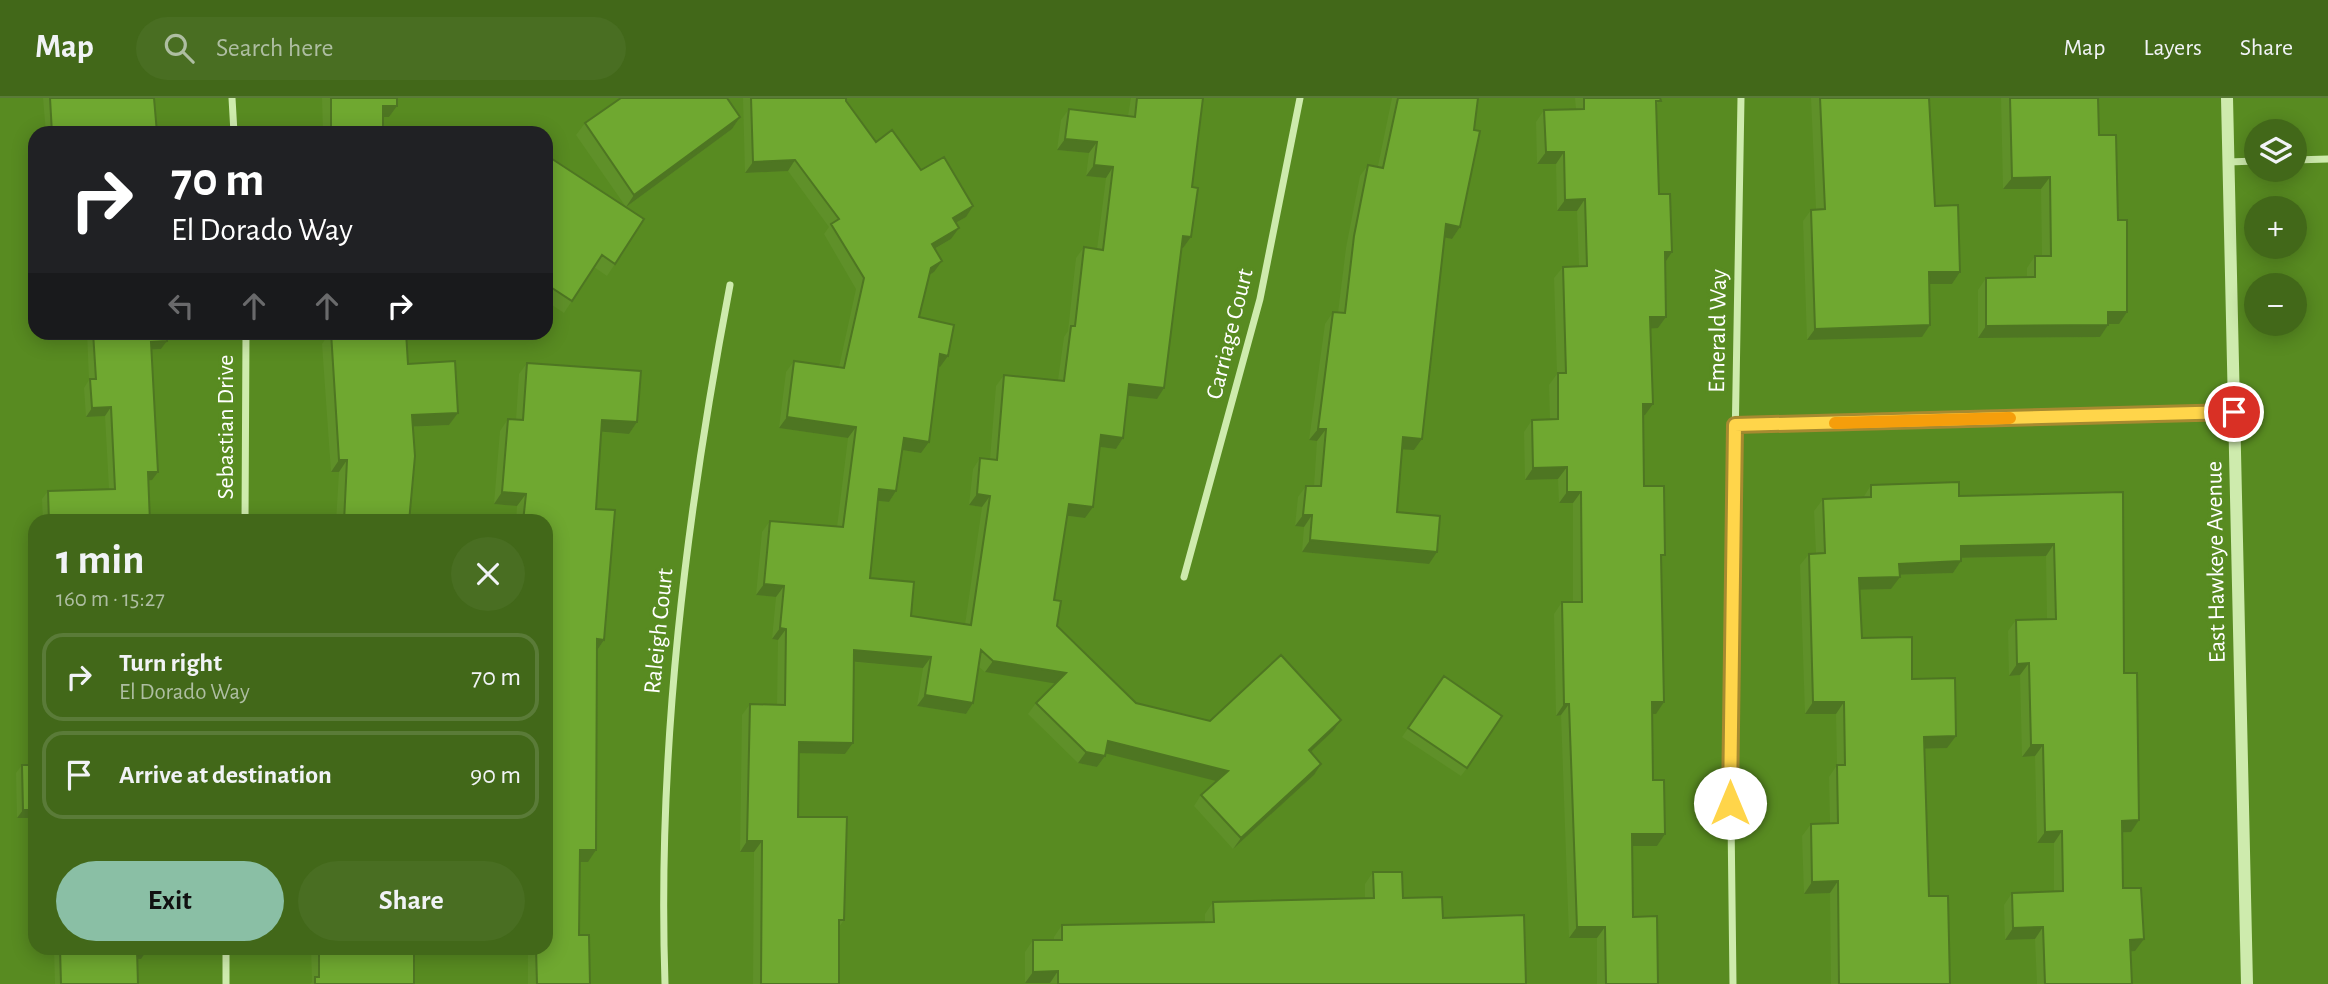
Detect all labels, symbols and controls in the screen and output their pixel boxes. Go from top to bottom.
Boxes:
search box [136,17,626,80]
icon: search [160,29,198,67]
text: Map [35,31,94,64]
text: Search here [216,35,334,61]
text: Map [2063,36,2105,60]
text: Layers [2143,36,2202,60]
text: Share [2240,36,2293,60]
map controls [2244,119,2307,336]
button: layers [2244,119,2307,182]
icon: right [56,154,147,245]
text: 70 m [171,156,265,205]
button: + [2244,196,2307,259]
text: El Dorado Way [171,214,353,246]
street label: Carriage Court [1202,266,1258,402]
street label: Emerald Way [1705,269,1731,393]
button: − [2244,273,2307,336]
icon: left [162,287,200,325]
icon: ahead [235,287,273,325]
icon: ahead [308,287,346,325]
icon: right [381,287,419,325]
street label: Sebastian Drive [214,355,238,499]
pin [2204,382,2264,442]
icon: arrive [2215,393,2253,431]
street label: East Hawkeye Avenue [2202,461,2230,663]
button: close [451,537,525,611]
text: 1 min [56,539,145,581]
street label: Raleigh Court [640,567,678,695]
text: 160 m · 15:27 [56,588,165,611]
text: Turn right [119,650,222,676]
icon: right [60,658,98,696]
text: 70 m [471,664,521,690]
text: El Dorado Way [119,681,250,704]
icon: arrive [60,756,98,794]
text: Arrive at destination [119,762,332,788]
text: 90 m [470,762,521,788]
position arrow [1693,766,1767,840]
button: Exit [56,861,284,941]
button: Share [298,861,525,941]

